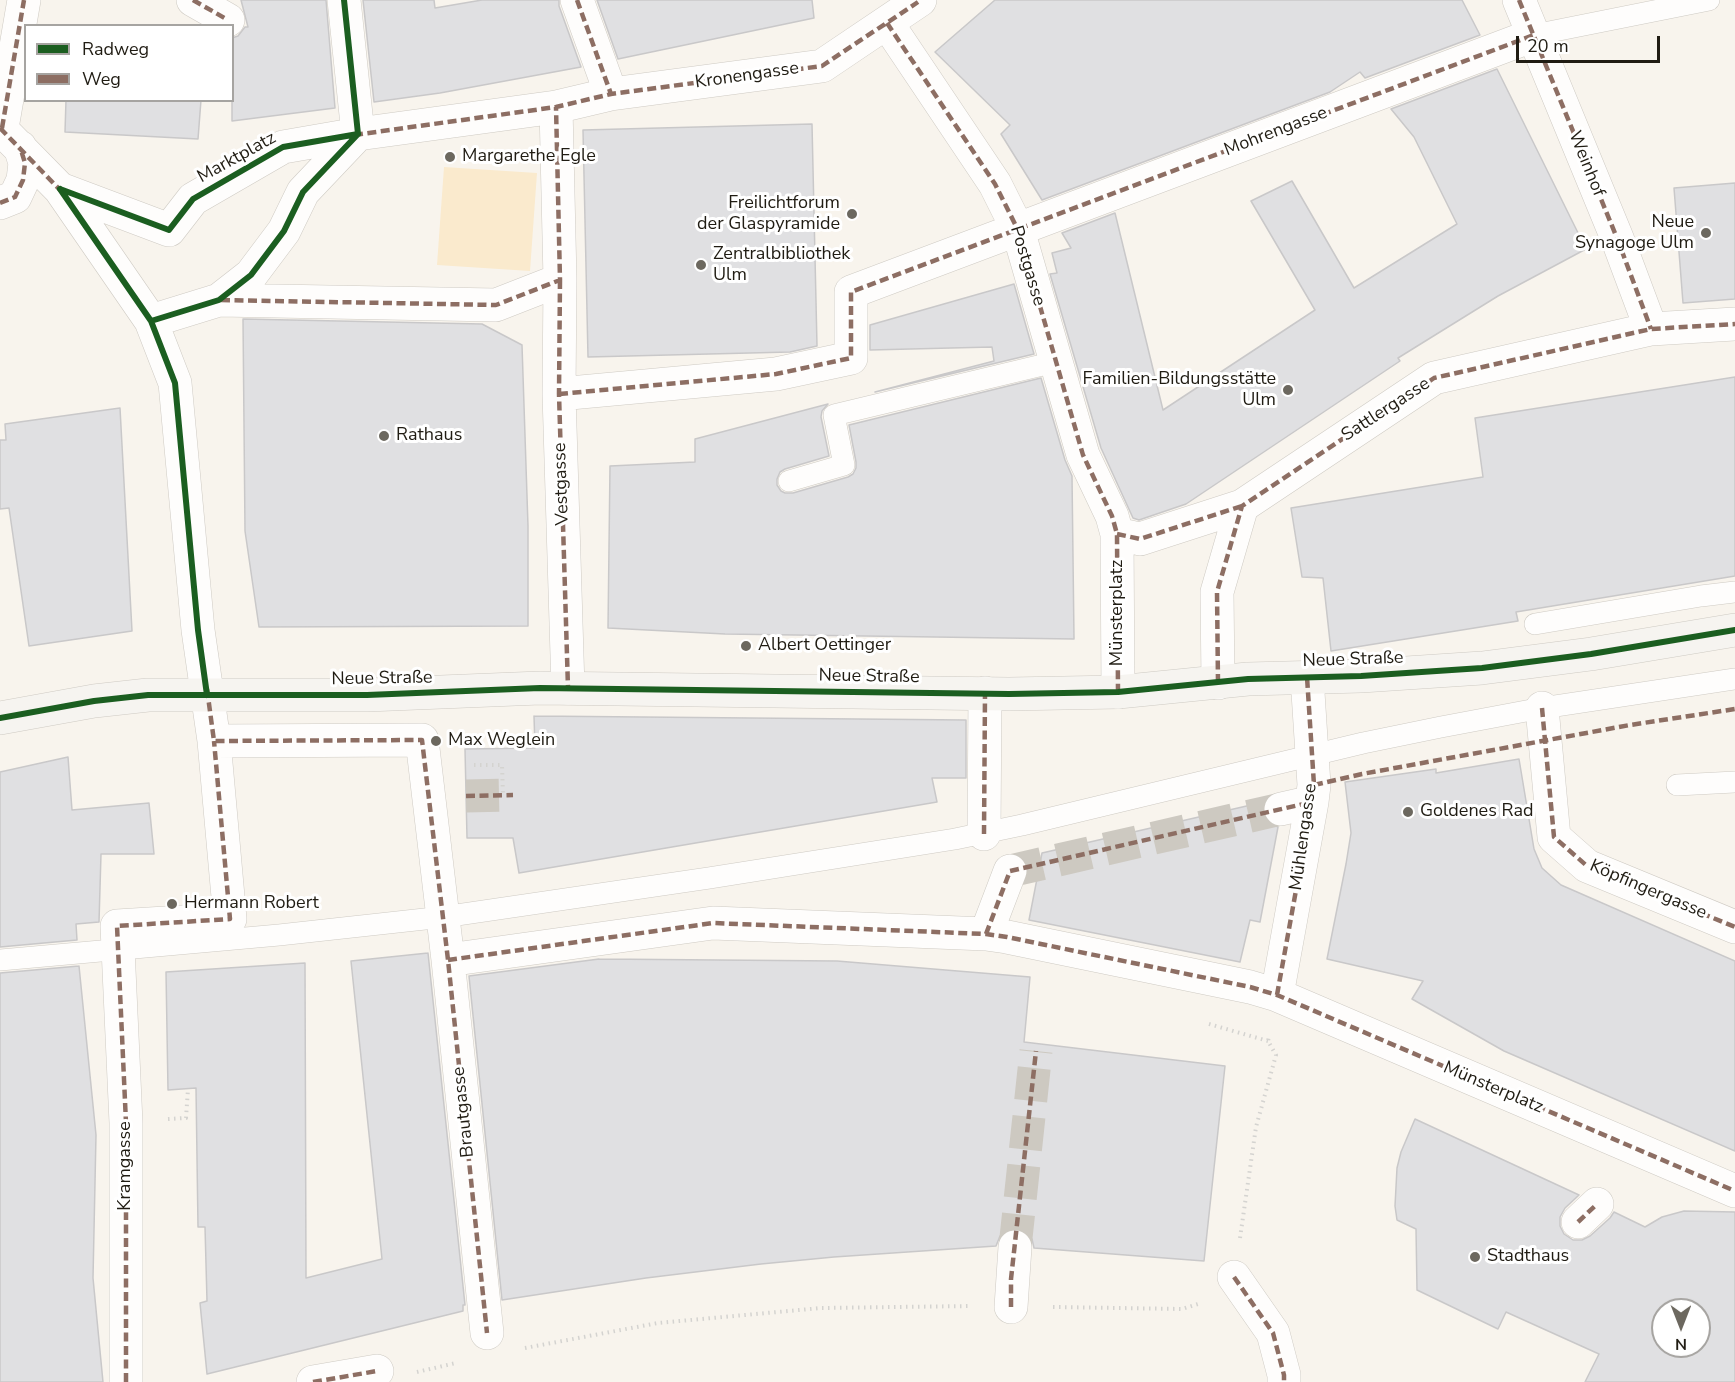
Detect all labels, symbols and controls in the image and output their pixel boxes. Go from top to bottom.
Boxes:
legend [24,24,234,102]
scale bar [1519,24,1663,62]
text: 20 m [1527,34,1569,58]
text: Radweg [82,37,149,61]
street label: Kronengasse [694,58,800,94]
text: Weg [82,67,121,91]
street label: Mohrengasse [1221,102,1331,162]
street label: Marktplatz [194,128,280,188]
street label: Weinhof [1563,128,1609,200]
place label: Margarethe Egle [462,146,596,168]
marker: Margarethe Egle [443,150,457,164]
place label: Freilichtforum der Glaspyramide [697,193,840,236]
marker: Freilichtforum der Glaspyramide [845,207,859,221]
place label: Neue Synagoge Ulm [1575,212,1694,254]
street label: Postgasse [1005,223,1049,309]
marker: Neue Synagoge Ulm [1699,226,1713,240]
place label: Zentralbibliothek Ulm [713,244,850,286]
marker: Zentralbibliothek Ulm [694,258,708,272]
place label: Familien-Bildungsstätte Ulm [1083,369,1276,412]
street label: Sattlergasse [1338,373,1434,447]
marker: Familien-Bildungsstätte Ulm [1281,383,1295,397]
place label: Rathaus [396,425,462,447]
marker: Rathaus [377,429,391,443]
street label: Vestgasse [550,442,574,526]
street label: Münsterplatz [1107,560,1129,666]
place label: Albert Oettinger [758,635,891,657]
marker: Albert Oettinger [739,639,753,653]
street label: Neue Straße [1302,647,1404,673]
street label: Neue Straße [818,665,920,689]
street label: Neue Straße [331,667,433,691]
place label: Max Weglein [448,730,555,752]
marker: Max Weglein [429,734,443,748]
street label: Mühlengasse [1286,782,1322,892]
place label: Goldenes Rad [1420,801,1534,823]
marker: Goldenes Rad [1401,805,1415,819]
street label: Köpfingergasse [1586,856,1710,924]
place label: Hermann Robert [184,893,319,915]
marker: Hermann Robert [165,897,179,911]
street label: Münsterplatz [1440,1057,1546,1119]
street label: Brautgasse [448,1065,480,1159]
street label: Kramgasse [115,1121,137,1211]
place label: Stadthaus [1487,1246,1569,1268]
marker: Stadthaus [1468,1250,1482,1264]
north arrow [1651,1298,1711,1358]
text: N [1675,1333,1687,1355]

